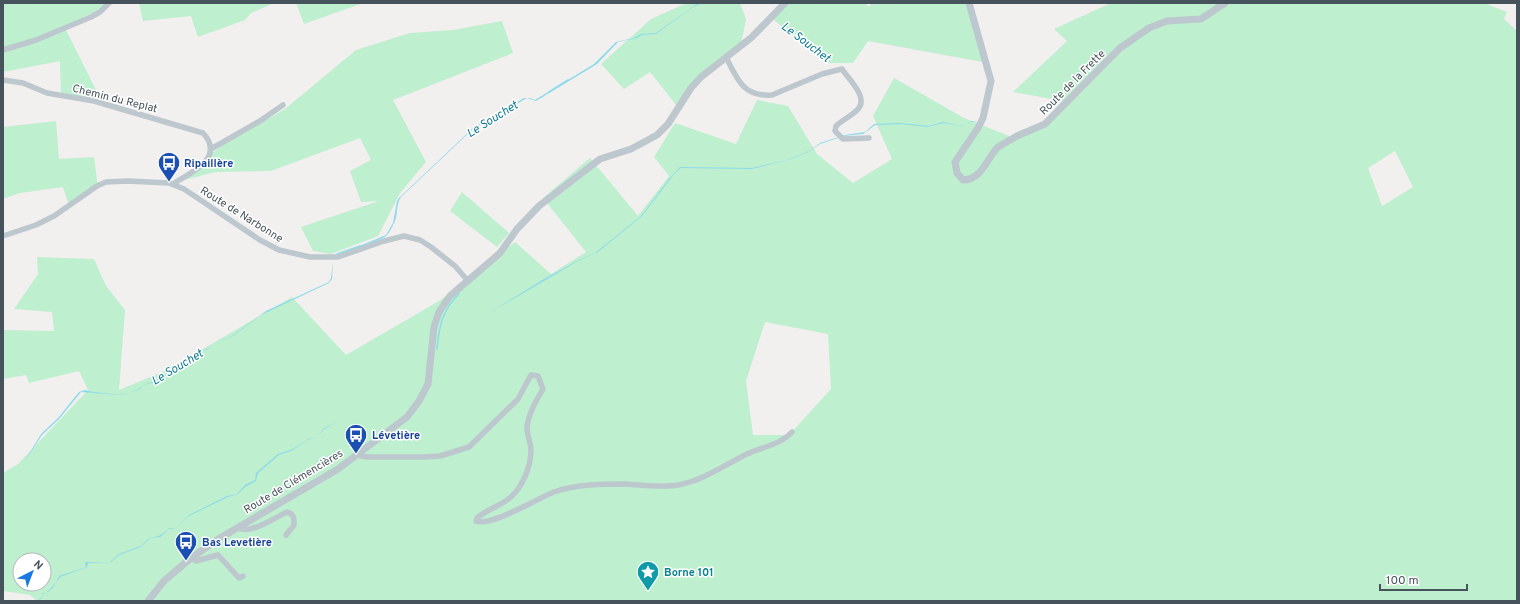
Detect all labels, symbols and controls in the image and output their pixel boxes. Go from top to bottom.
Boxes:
water label: Le Souchet [778,19,834,67]
street label: Route de la Frette [1037,47,1108,118]
street label: Chemin du Replat [71,82,159,116]
water label: Le Souchet [464,97,522,142]
bus stop icon: Ripaillère [156,150,182,183]
place label: Ripaillère [184,157,233,171]
street label: Route de Narbonne [197,184,286,246]
water label: Le Souchet [149,346,207,390]
bus stop icon: Lévetière [343,422,369,455]
place label: Lévetière [372,429,420,443]
street label: Route de Clémencières [241,447,346,517]
bus stop icon: Bas Levetière [173,529,199,562]
place label: Bas Levetière [202,536,272,550]
north arrow [12,552,52,592]
text: N [30,557,46,573]
place icon: Borne 101 [635,559,661,592]
place label: Borne 101 [664,566,714,580]
scale bar [1380,566,1467,592]
text: 100 m [1386,573,1419,589]

